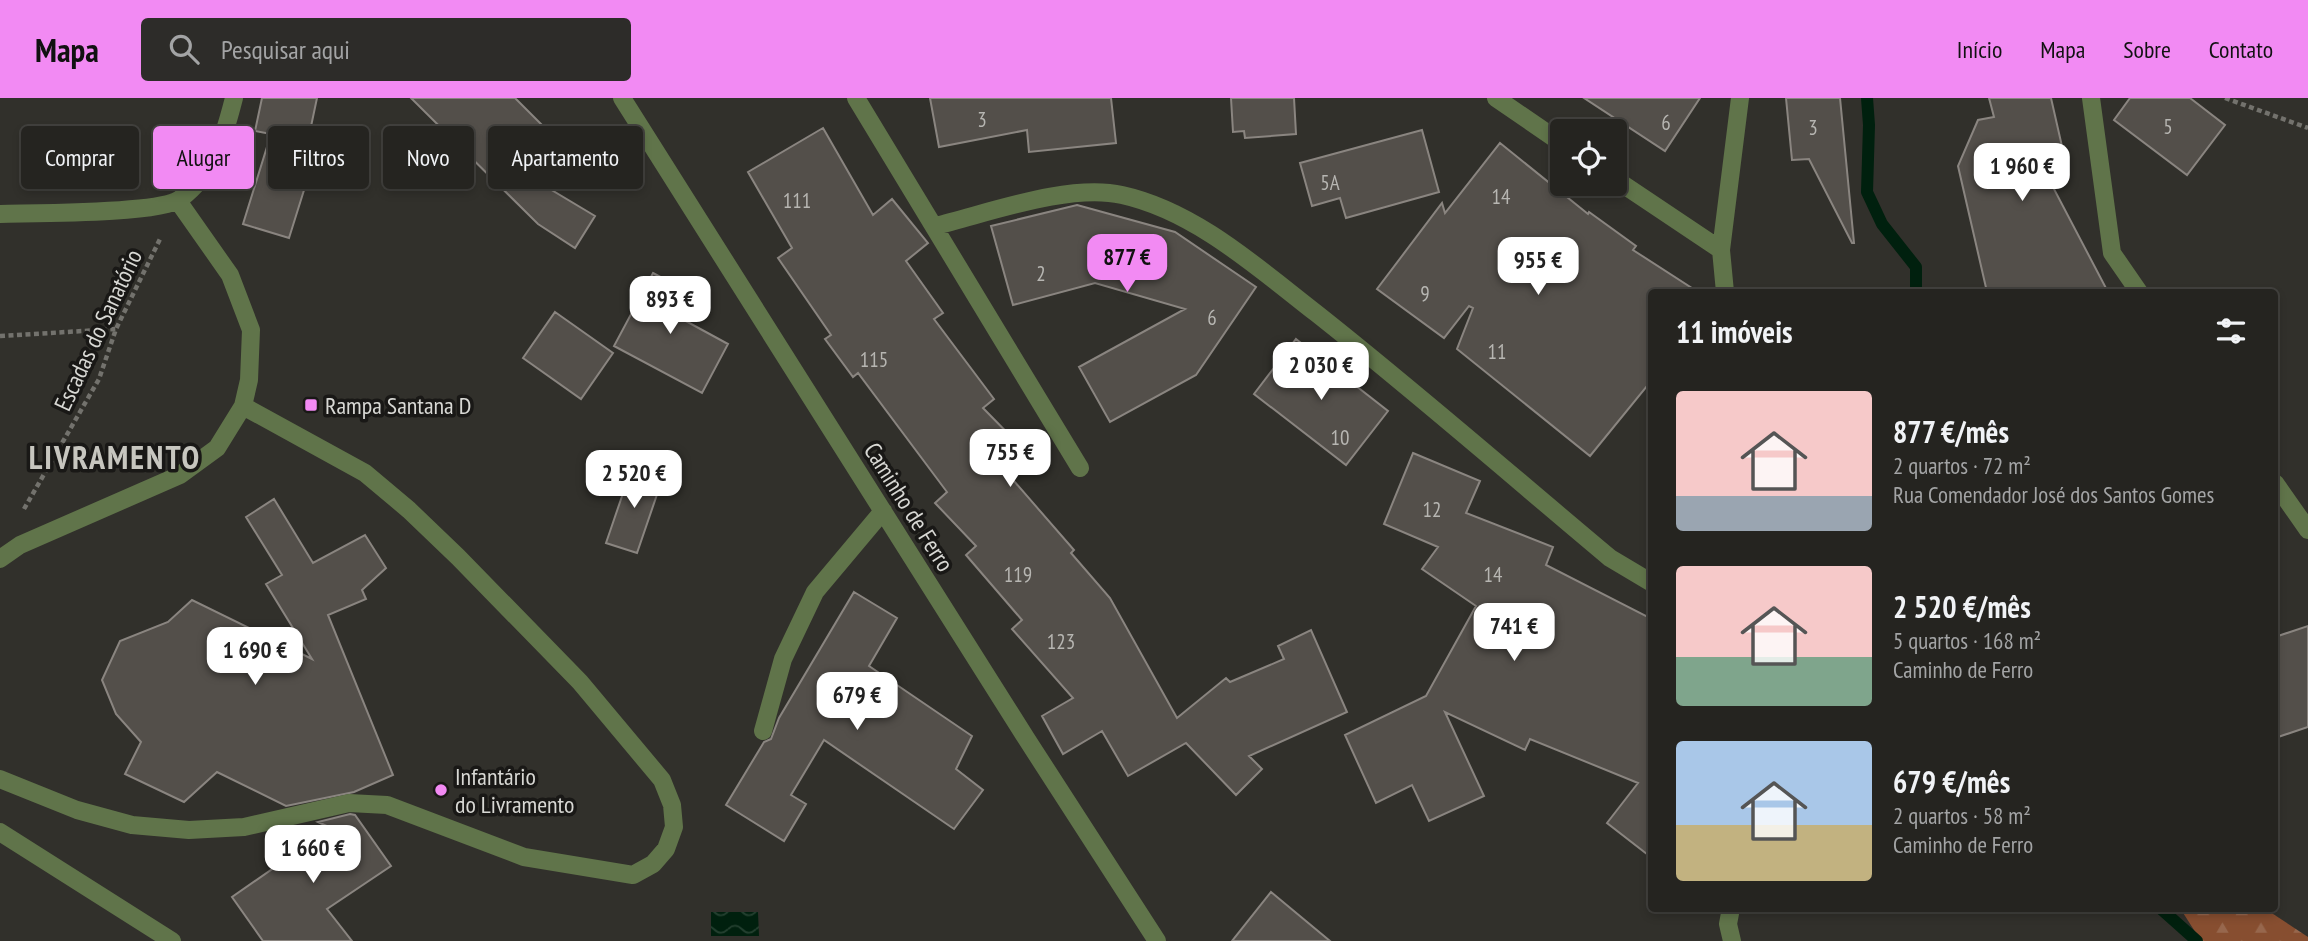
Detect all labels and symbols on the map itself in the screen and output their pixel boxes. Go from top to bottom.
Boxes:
house number: 3 [977,106,987,133]
house number: 6 [1661,109,1671,136]
house number: 5 [2163,113,2173,140]
house number: 3 [1808,114,1818,141]
pin: 1 960 € [1957,144,2087,203]
house number: 5A [1320,169,1340,196]
house number: 14 [1492,183,1511,210]
house number: 111 [783,187,811,214]
pin: 877 € [1078,234,1176,294]
pin: 955 € [1489,238,1587,297]
street label: Escadas do Sanatório [47,244,149,416]
house number: 2 [1036,260,1046,287]
pin: 893 € [621,276,719,336]
house number: 9 [1420,280,1430,307]
house number: 6 [1207,304,1217,331]
house number: 11 [1488,338,1506,365]
pin: 2 030 € [1256,342,1386,402]
house number: 115 [860,346,888,373]
place label: Rampa Santana D [325,390,471,421]
marker: Rampa Santana D [303,397,319,413]
house number: 10 [1331,424,1349,451]
pin: 755 € [961,430,1059,489]
district label: LIVRAMENTO [29,436,201,478]
street label: Caminho de Ferro [857,437,961,577]
pin: 2 520 € [569,450,699,510]
house number: 12 [1423,496,1441,523]
house number: 119 [1004,561,1032,588]
house number: 14 [1484,561,1503,588]
pin: 741 € [1465,603,1563,663]
pin: 1 690 € [190,628,320,687]
house number: 123 [1047,628,1075,655]
pin: 679 € [808,672,906,732]
place label: Infantário do Livramento [455,761,574,820]
marker: Infantário do Livramento [433,782,449,798]
pin: 1 660 € [248,826,378,885]

